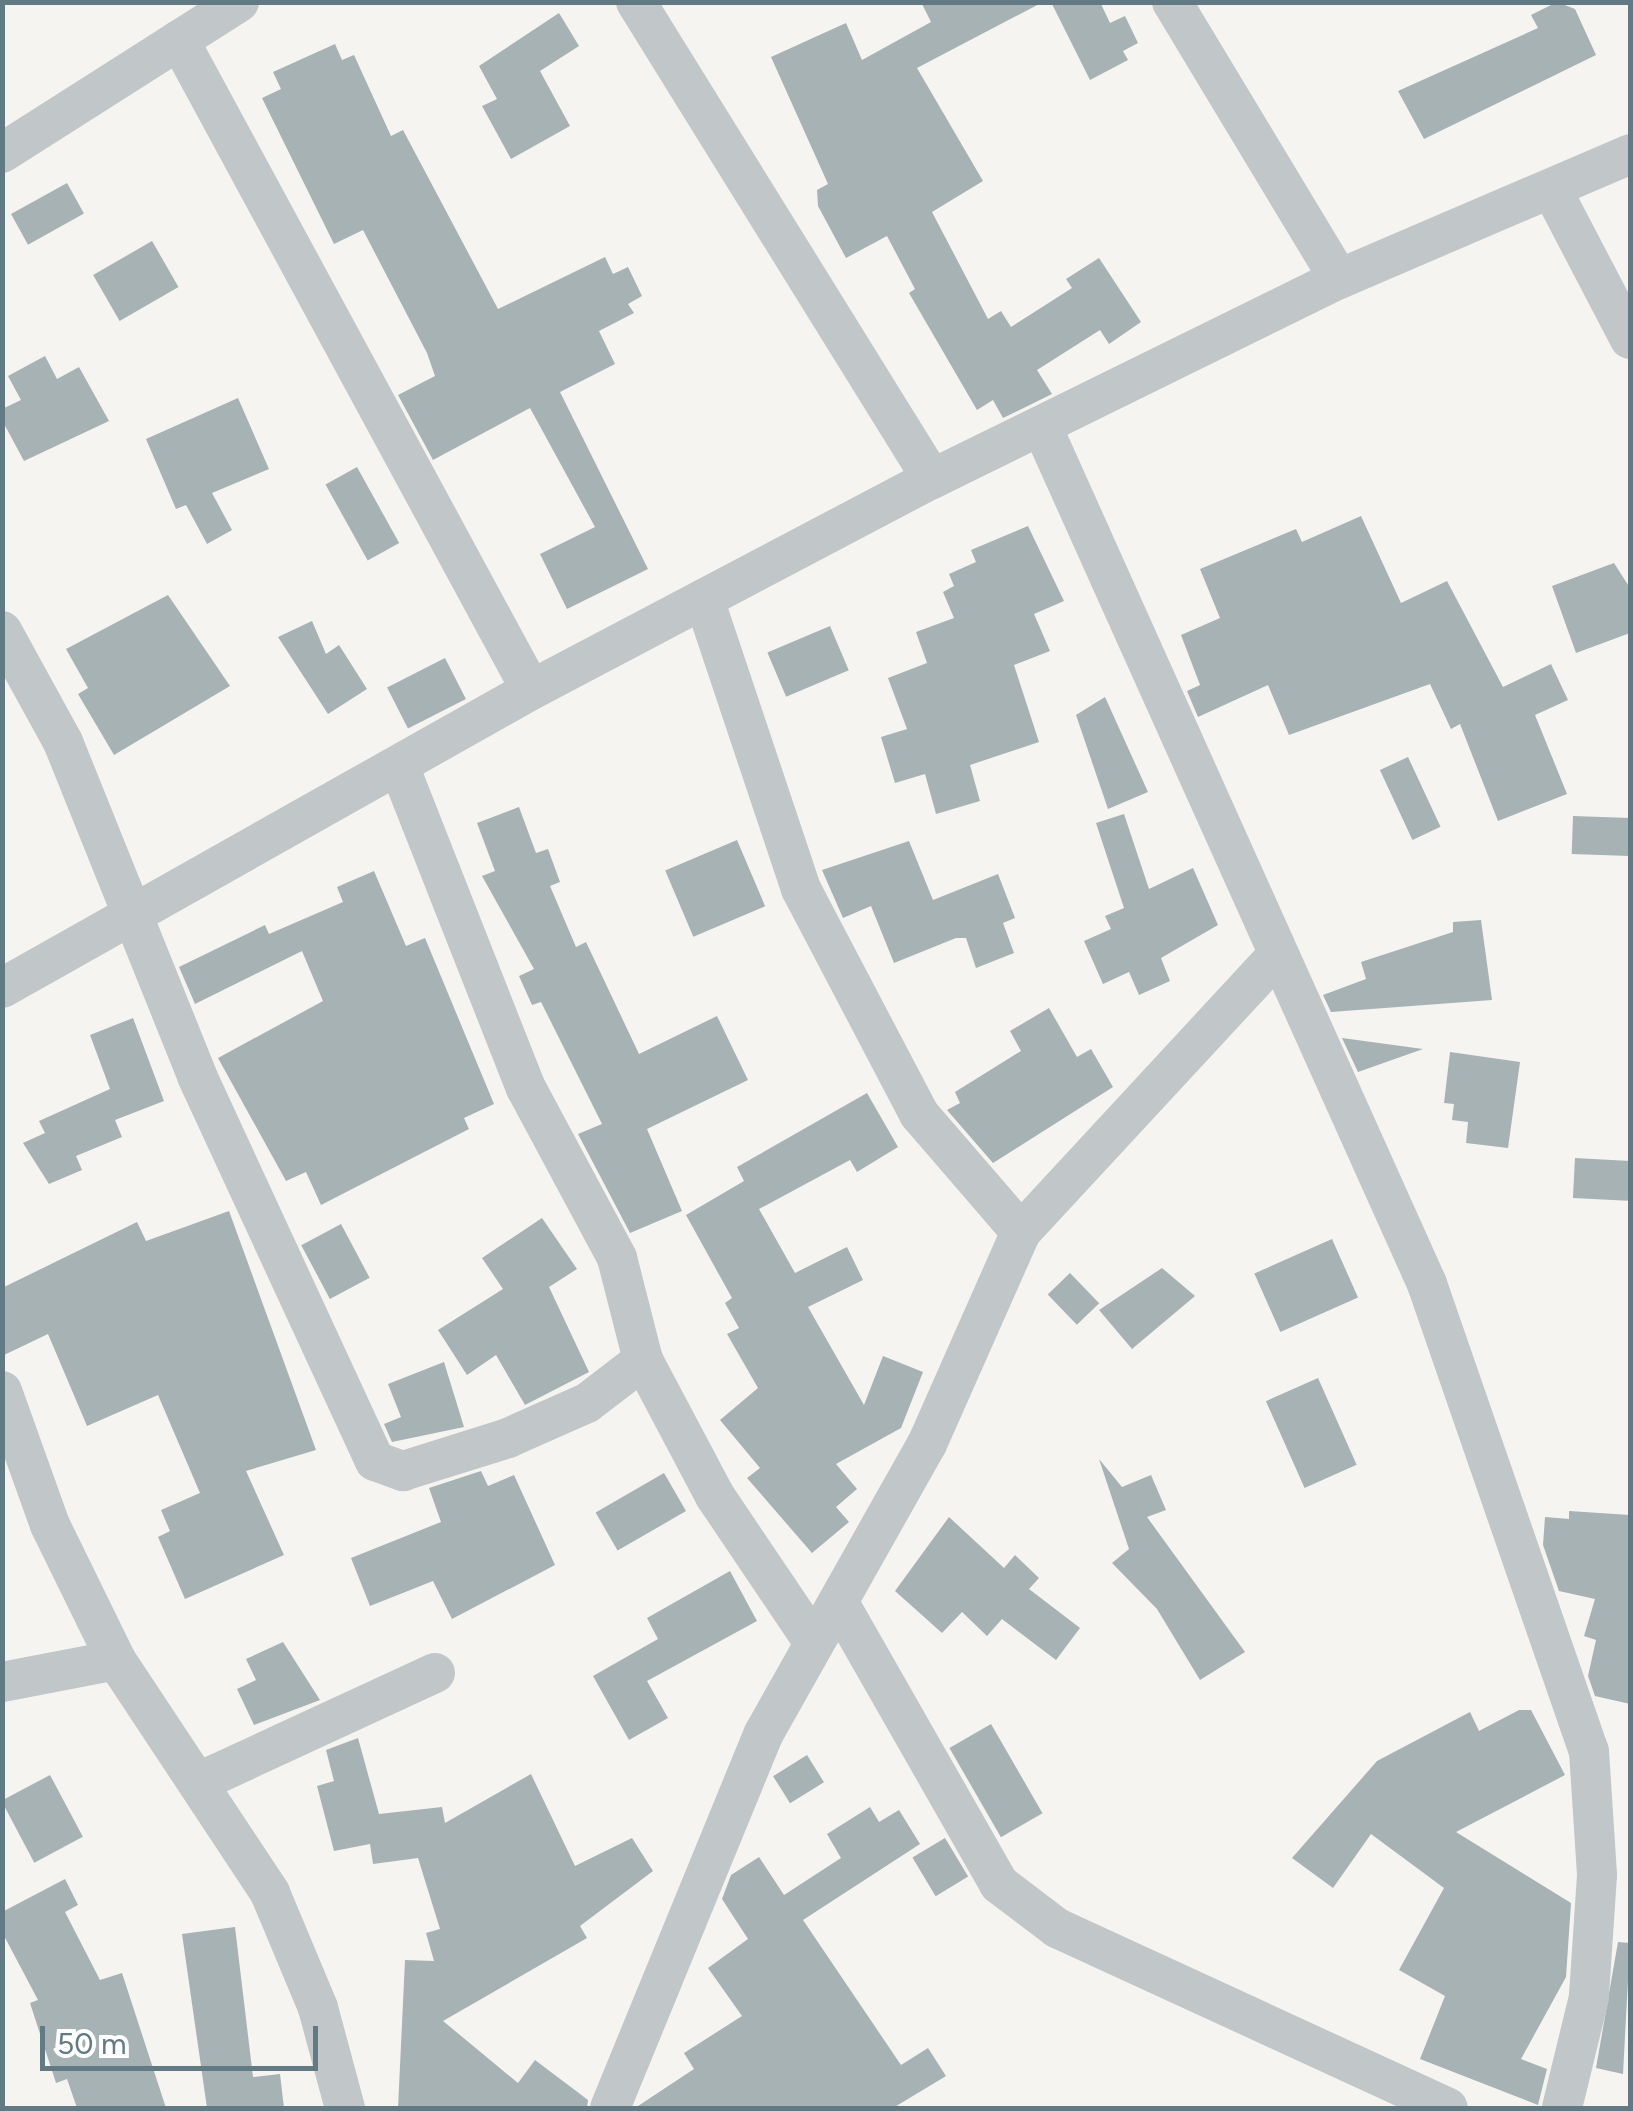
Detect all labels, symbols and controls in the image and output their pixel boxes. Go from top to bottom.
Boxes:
scale bar [45,2006,322,2068]
text: 50 m [57,2025,126,2062]

